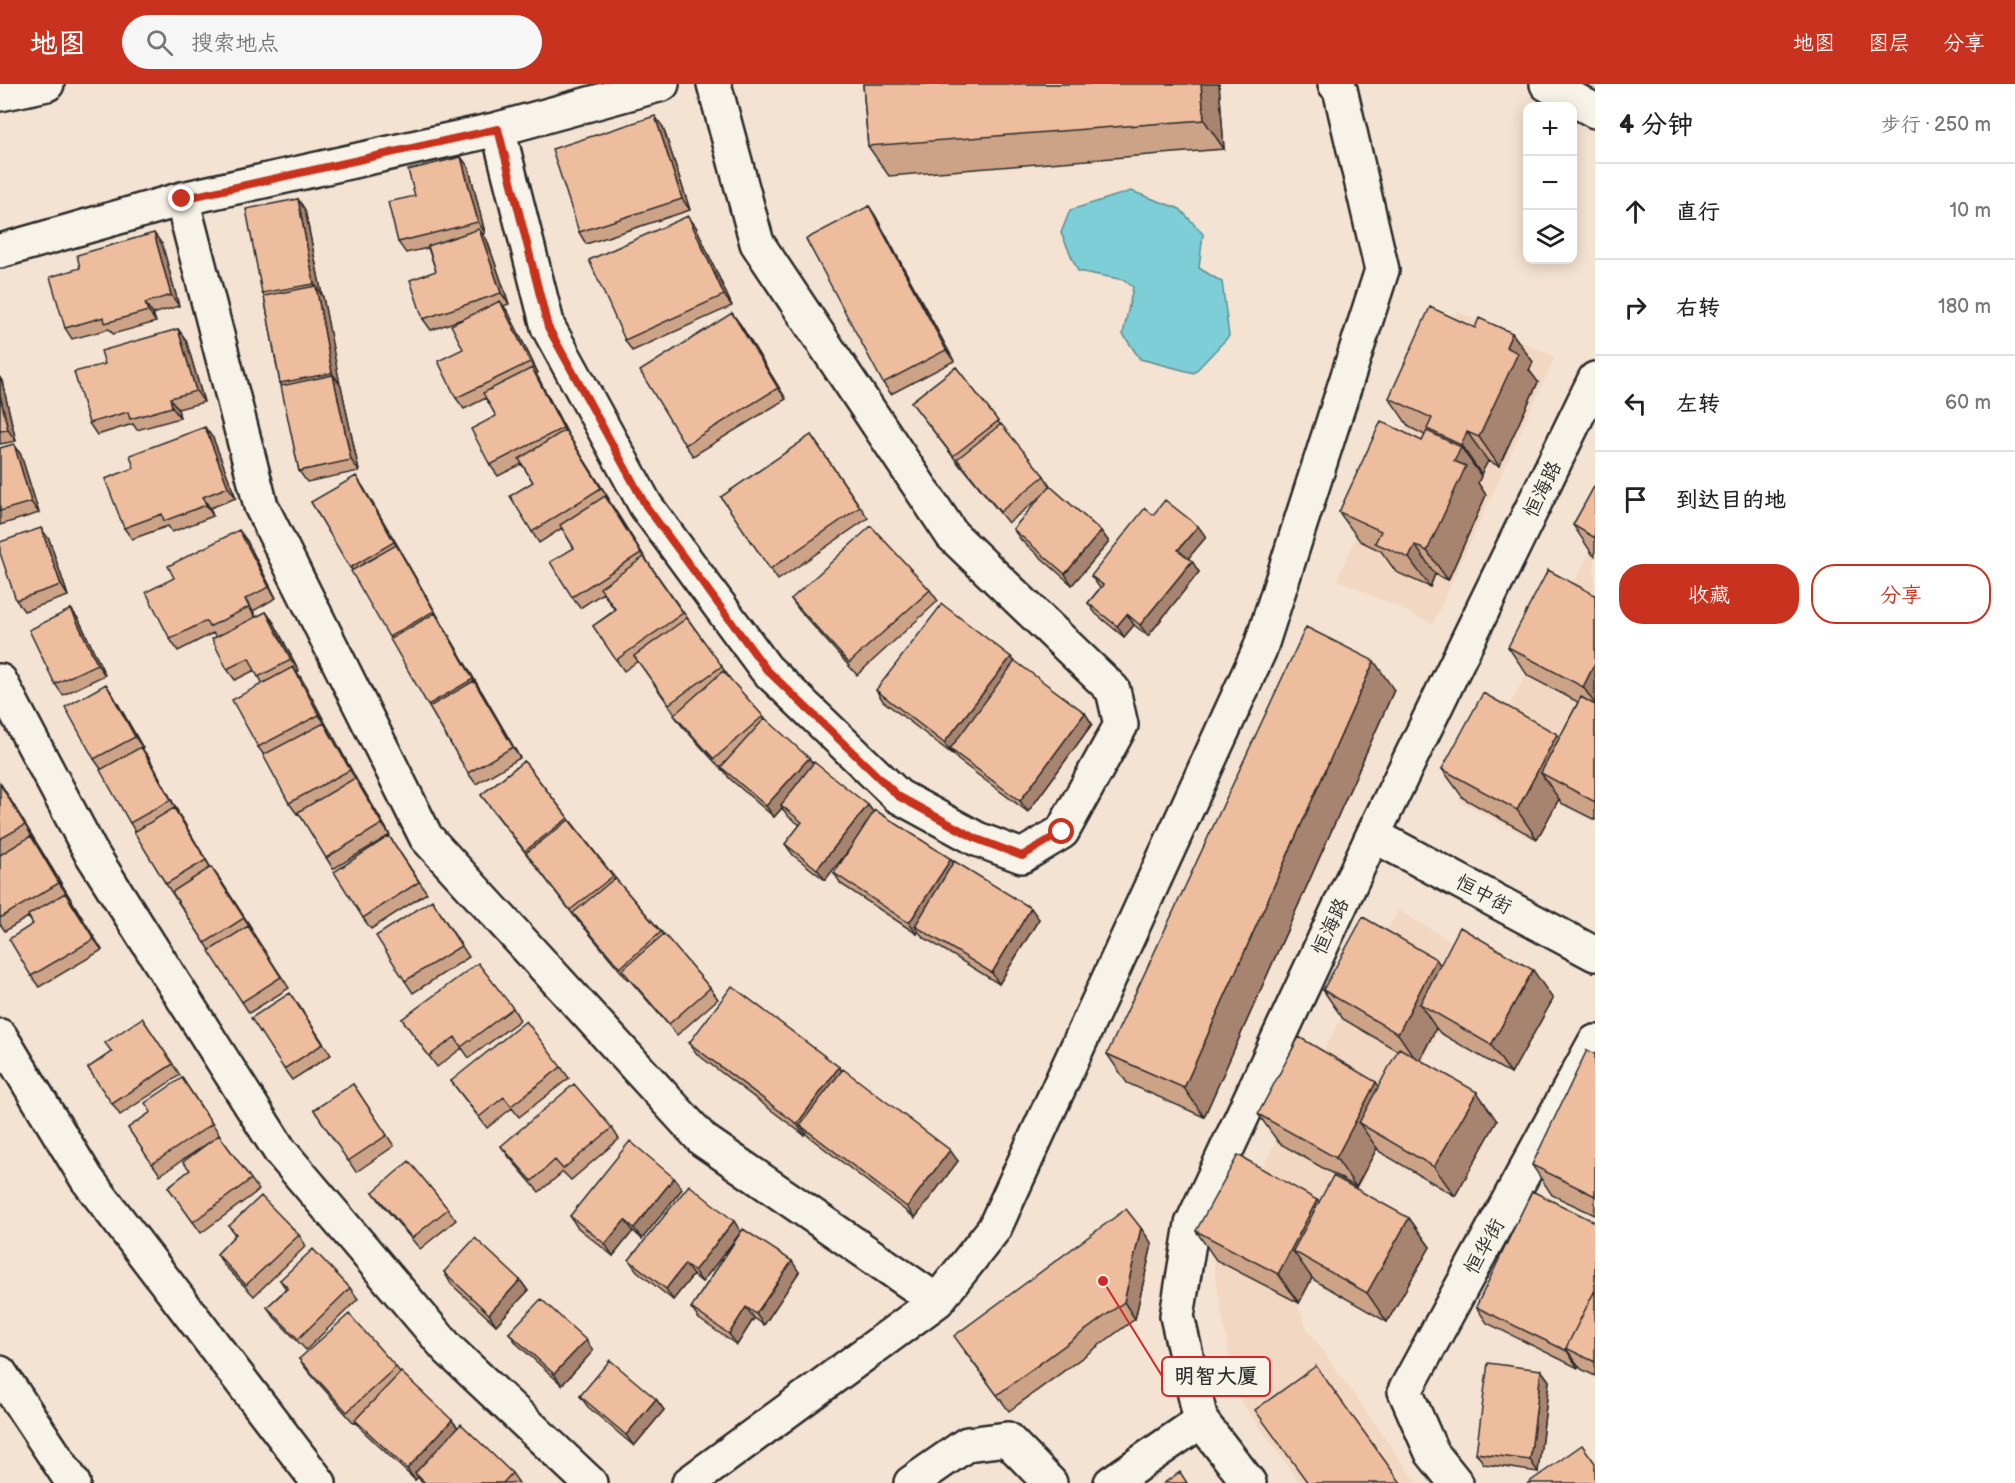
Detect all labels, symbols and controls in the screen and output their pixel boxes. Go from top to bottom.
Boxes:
search box [122,15,542,69]
icon: search [143,26,176,59]
text: 地图 [30,28,86,61]
text: 搜索地点 [191,30,279,57]
text: 地图 [1793,31,1835,56]
text: 图层 [1868,31,1910,56]
text: 分享 [1943,31,1985,56]
map controls [1523,102,1577,264]
button: + [1523,102,1577,156]
text: 4 分钟 [1619,110,1693,141]
text: 步行 · 250 m [1881,113,1991,137]
button: − [1523,156,1577,210]
route end [168,185,194,211]
icon: ahead [1619,195,1652,228]
text: 直行 [1676,199,1720,226]
text: 10 m [1950,199,1991,223]
button: layers [1523,210,1577,264]
icon: right [1619,291,1652,324]
text: 右转 [1676,295,1720,322]
text: 180 m [1938,295,1991,319]
icon: left [1619,387,1652,420]
text: 左转 [1676,391,1720,418]
text: 60 m [1945,391,1991,415]
street label: 恒海路 [1519,456,1567,522]
icon: arrive [1619,483,1652,516]
text: 到达目的地 [1676,487,1786,514]
button: 收藏 [1619,564,1799,624]
button: 分享 [1811,564,1991,624]
route start [1048,818,1074,844]
street label: 恒中街 [1451,870,1516,920]
street label: 恒海路 [1307,893,1355,959]
street label: 恒华街 [1460,1214,1510,1279]
callout: 明智大厦 [1162,1357,1270,1396]
text: 明智大厦 [1174,1364,1258,1389]

